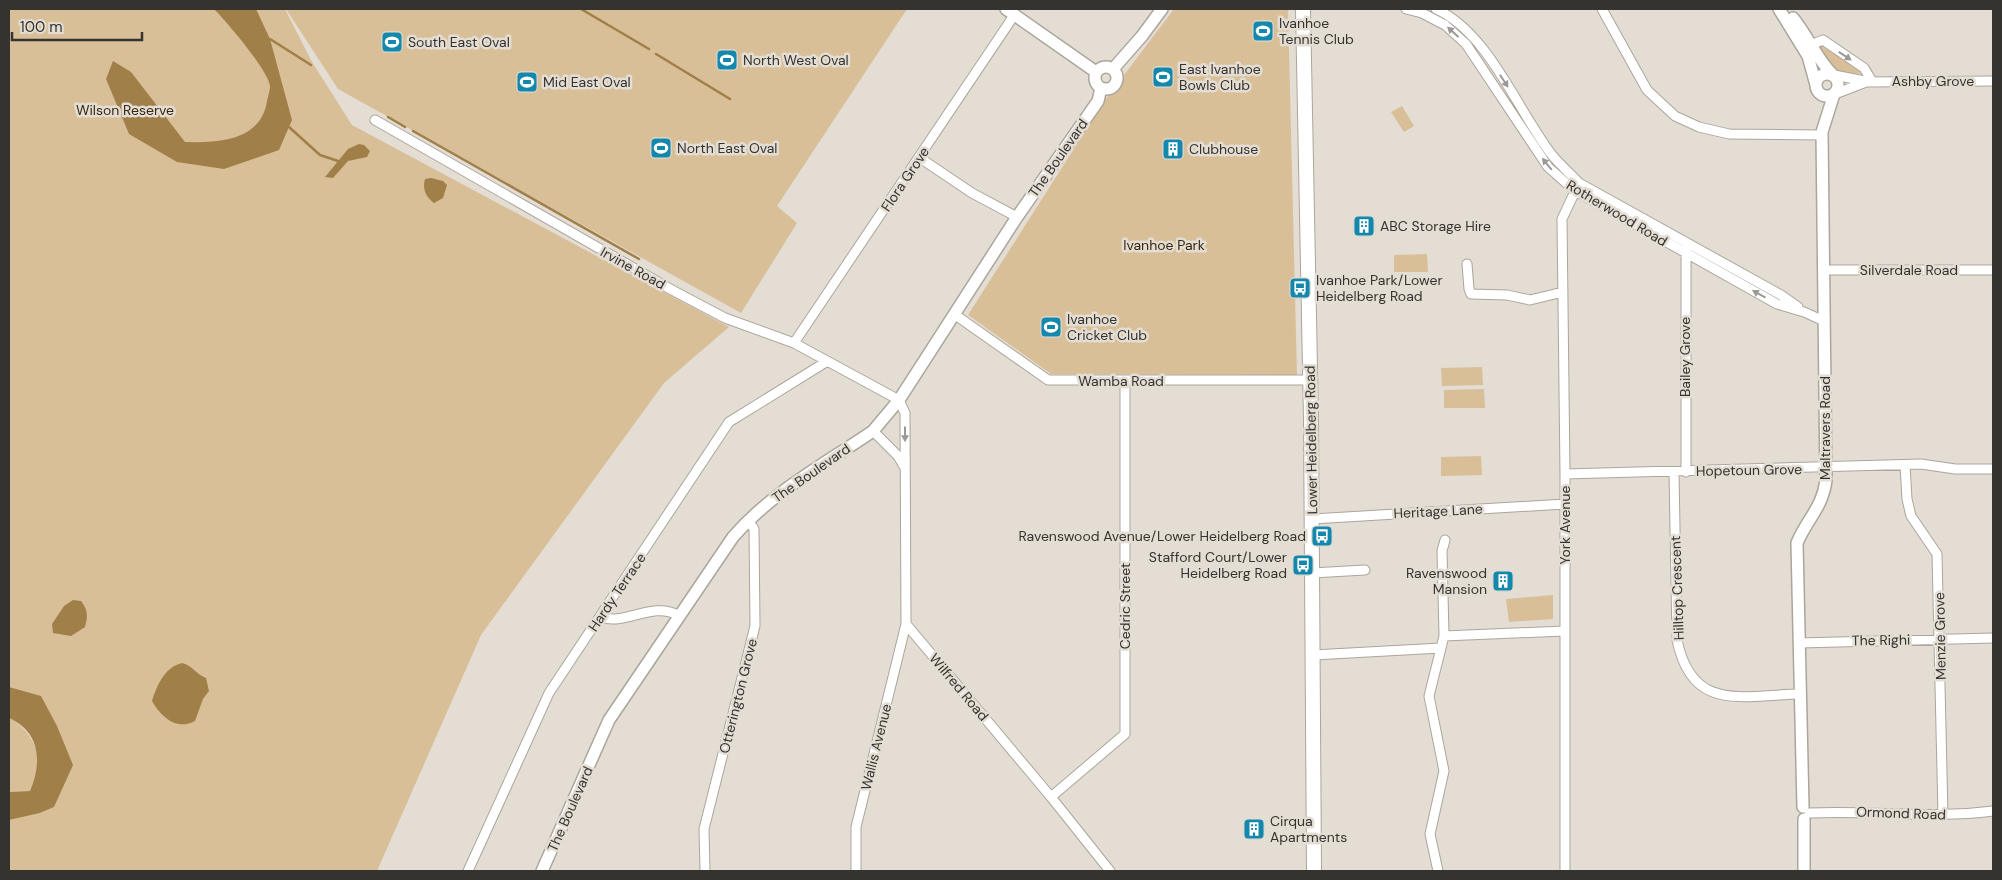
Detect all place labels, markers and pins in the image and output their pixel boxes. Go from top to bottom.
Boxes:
place label: Ivanhoe Tennis Club [1279,14,1354,48]
sports icon: Ivanhoe Tennis Club [1251,19,1275,43]
sports icon: South East Oval [380,30,404,54]
place label: South East Oval [408,33,510,51]
sports icon: North West Oval [715,48,739,72]
place label: North West Oval [743,51,849,69]
place label: East Ivanhoe Bowls Club [1179,60,1261,94]
sports icon: East Ivanhoe Bowls Club [1151,65,1175,89]
sports icon: Mid East Oval [515,70,539,94]
place label: Mid East Oval [543,73,631,91]
sports icon: North East Oval [649,136,673,160]
building icon: Clubhouse [1161,137,1185,161]
place label: North East Oval [677,139,777,157]
place label: Clubhouse [1189,140,1258,158]
building icon: ABC Storage Hire [1352,214,1376,238]
place label: ABC Storage Hire [1380,217,1491,235]
place label: Ivanhoe Park/Lower Heidelberg Road [1316,271,1443,305]
bus stop icon: Ivanhoe Park/Lower Heidelberg Road [1288,276,1312,300]
place label: Ivanhoe Cricket Club [1067,310,1147,344]
sports icon: Ivanhoe Cricket Club [1039,315,1063,339]
bus stop icon: Ravenswood Avenue/Lower Heidelberg Road [1310,524,1334,548]
place label: Ravenswood Avenue/Lower Heidelberg Road [1018,527,1306,545]
place label: Stafford Court/Lower Heidelberg Road [1149,548,1287,582]
bus stop icon: Stafford Court/Lower Heidelberg Road [1291,553,1315,577]
place label: Ravenswood Mansion [1406,564,1487,598]
building icon: Ravenswood Mansion [1491,569,1515,593]
place label: Cirqua Apartments [1270,812,1347,846]
building icon: Cirqua Apartments [1242,817,1266,841]

